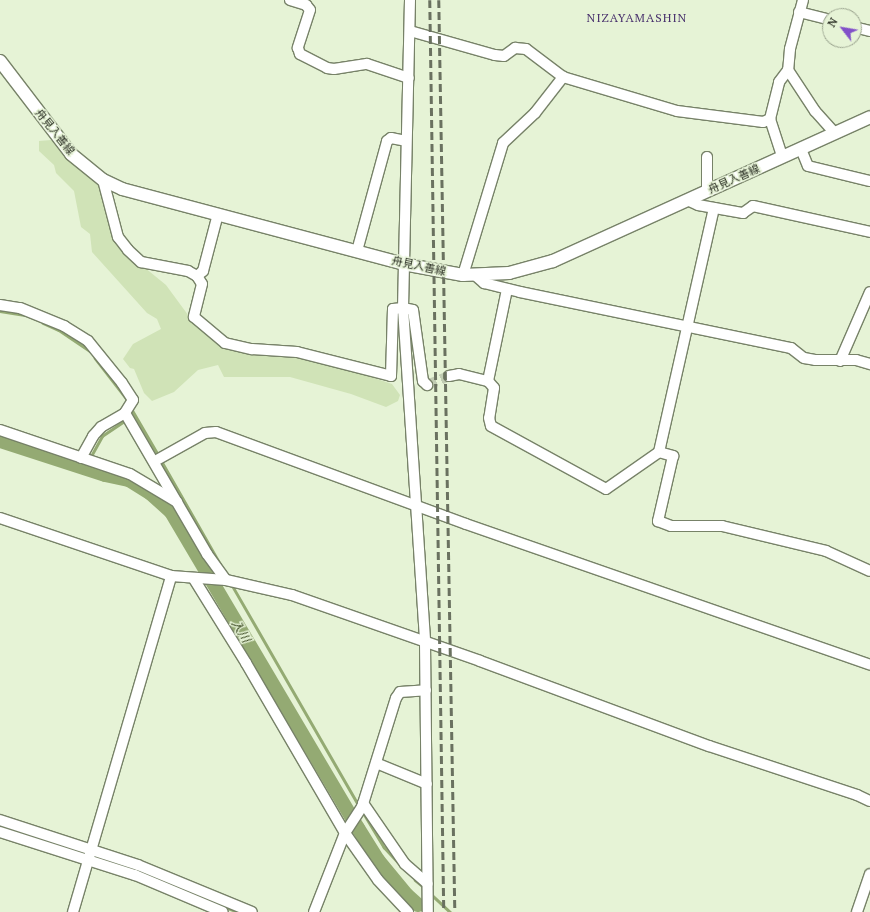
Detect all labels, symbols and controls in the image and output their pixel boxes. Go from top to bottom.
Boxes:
north arrow [822,8,862,48]
district label: NIZAYAMASHIN [587,11,687,25]
text: N [824,15,841,30]
street label: 舟見入善線 [33,106,77,158]
street label: 舟見入善線 [706,162,762,196]
street label: 舟見入善線 [391,254,447,278]
water label: 入川 [229,617,253,645]

